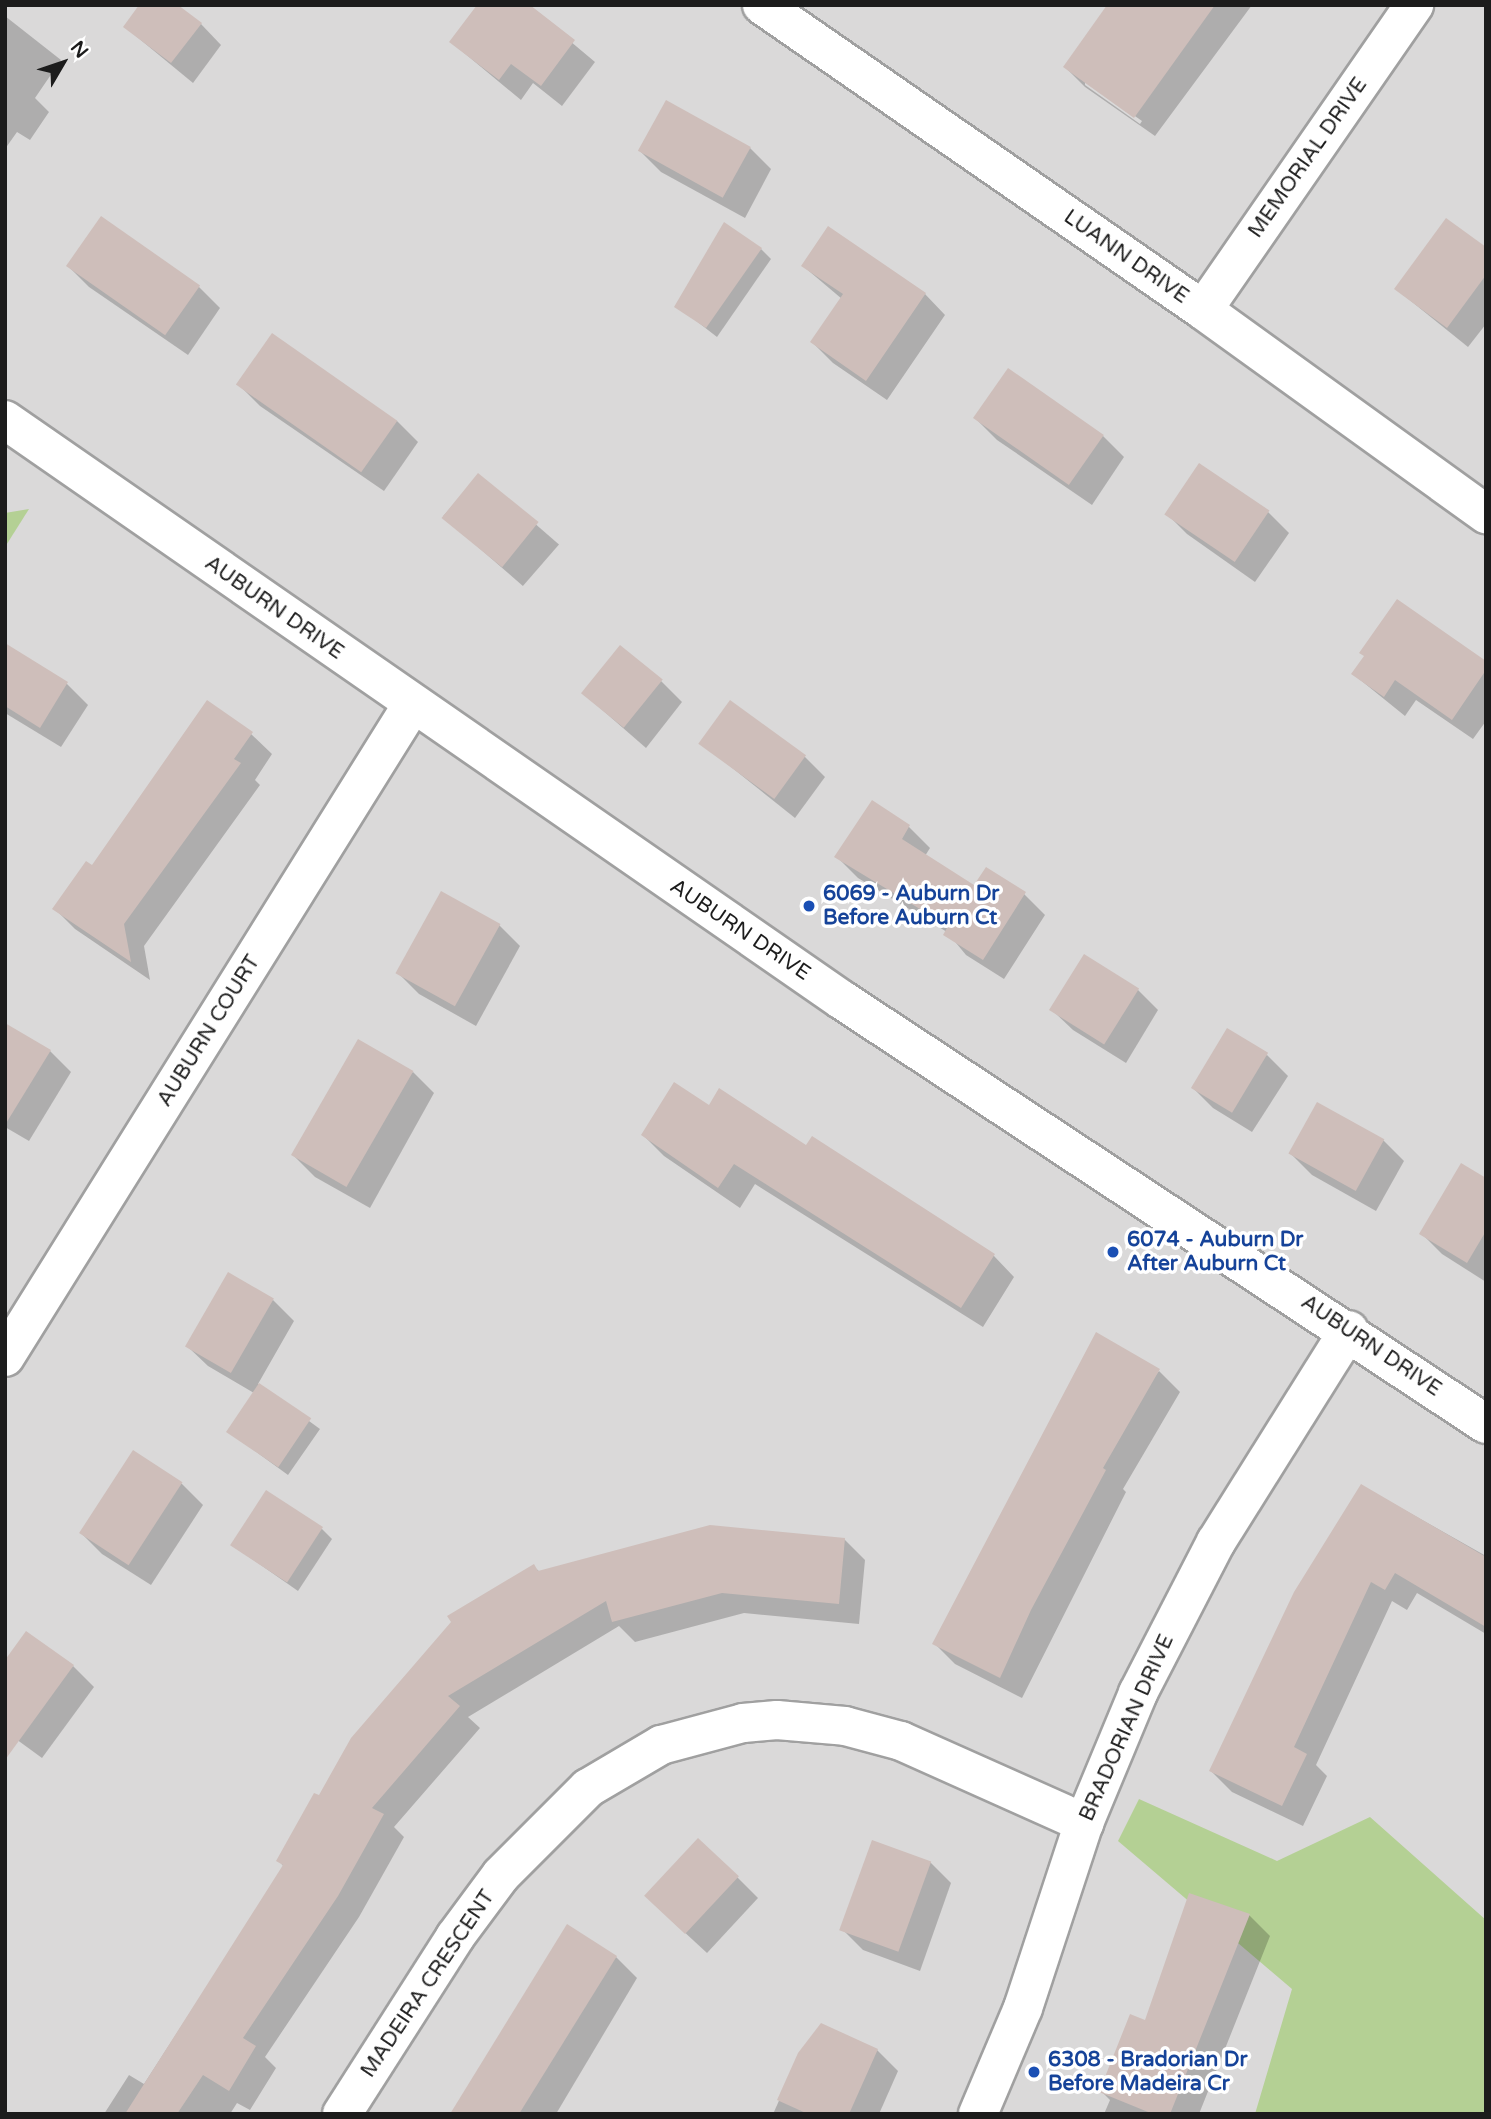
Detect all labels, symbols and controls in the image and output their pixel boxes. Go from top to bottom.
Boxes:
north arrow [28,28,98,98]
text: N [66,37,93,63]
street label: MEMORIAL DRIVE [1243,73,1373,243]
street label: LUANN DRIVE [1059,205,1193,309]
street label: AUBURN DRIVE [200,551,348,665]
street label: AUBURN DRIVE [665,874,815,986]
place label: 6069 - Auburn Dr Before Auburn Ct [823,881,999,931]
marker: 6069 - Auburn Dr Before Auburn Ct [801,898,817,914]
street label: AUBURN COURT [152,951,266,1111]
place label: 6074 - Auburn Dr After Auburn Ct [1127,1227,1303,1277]
marker: 6074 - Auburn Dr After Auburn Ct [1105,1244,1121,1260]
street label: AUBURN DRIVE [1296,1290,1446,1402]
street label: BRADORIAN DRIVE [1074,1631,1180,1825]
street label: MADEIRA CRESCENT [356,1885,500,2083]
place label: 6308 - Bradorian Dr Before Madeira Cr [1048,2047,1247,2097]
marker: 6308 - Bradorian Dr Before Madeira Cr [1026,2064,1042,2080]

